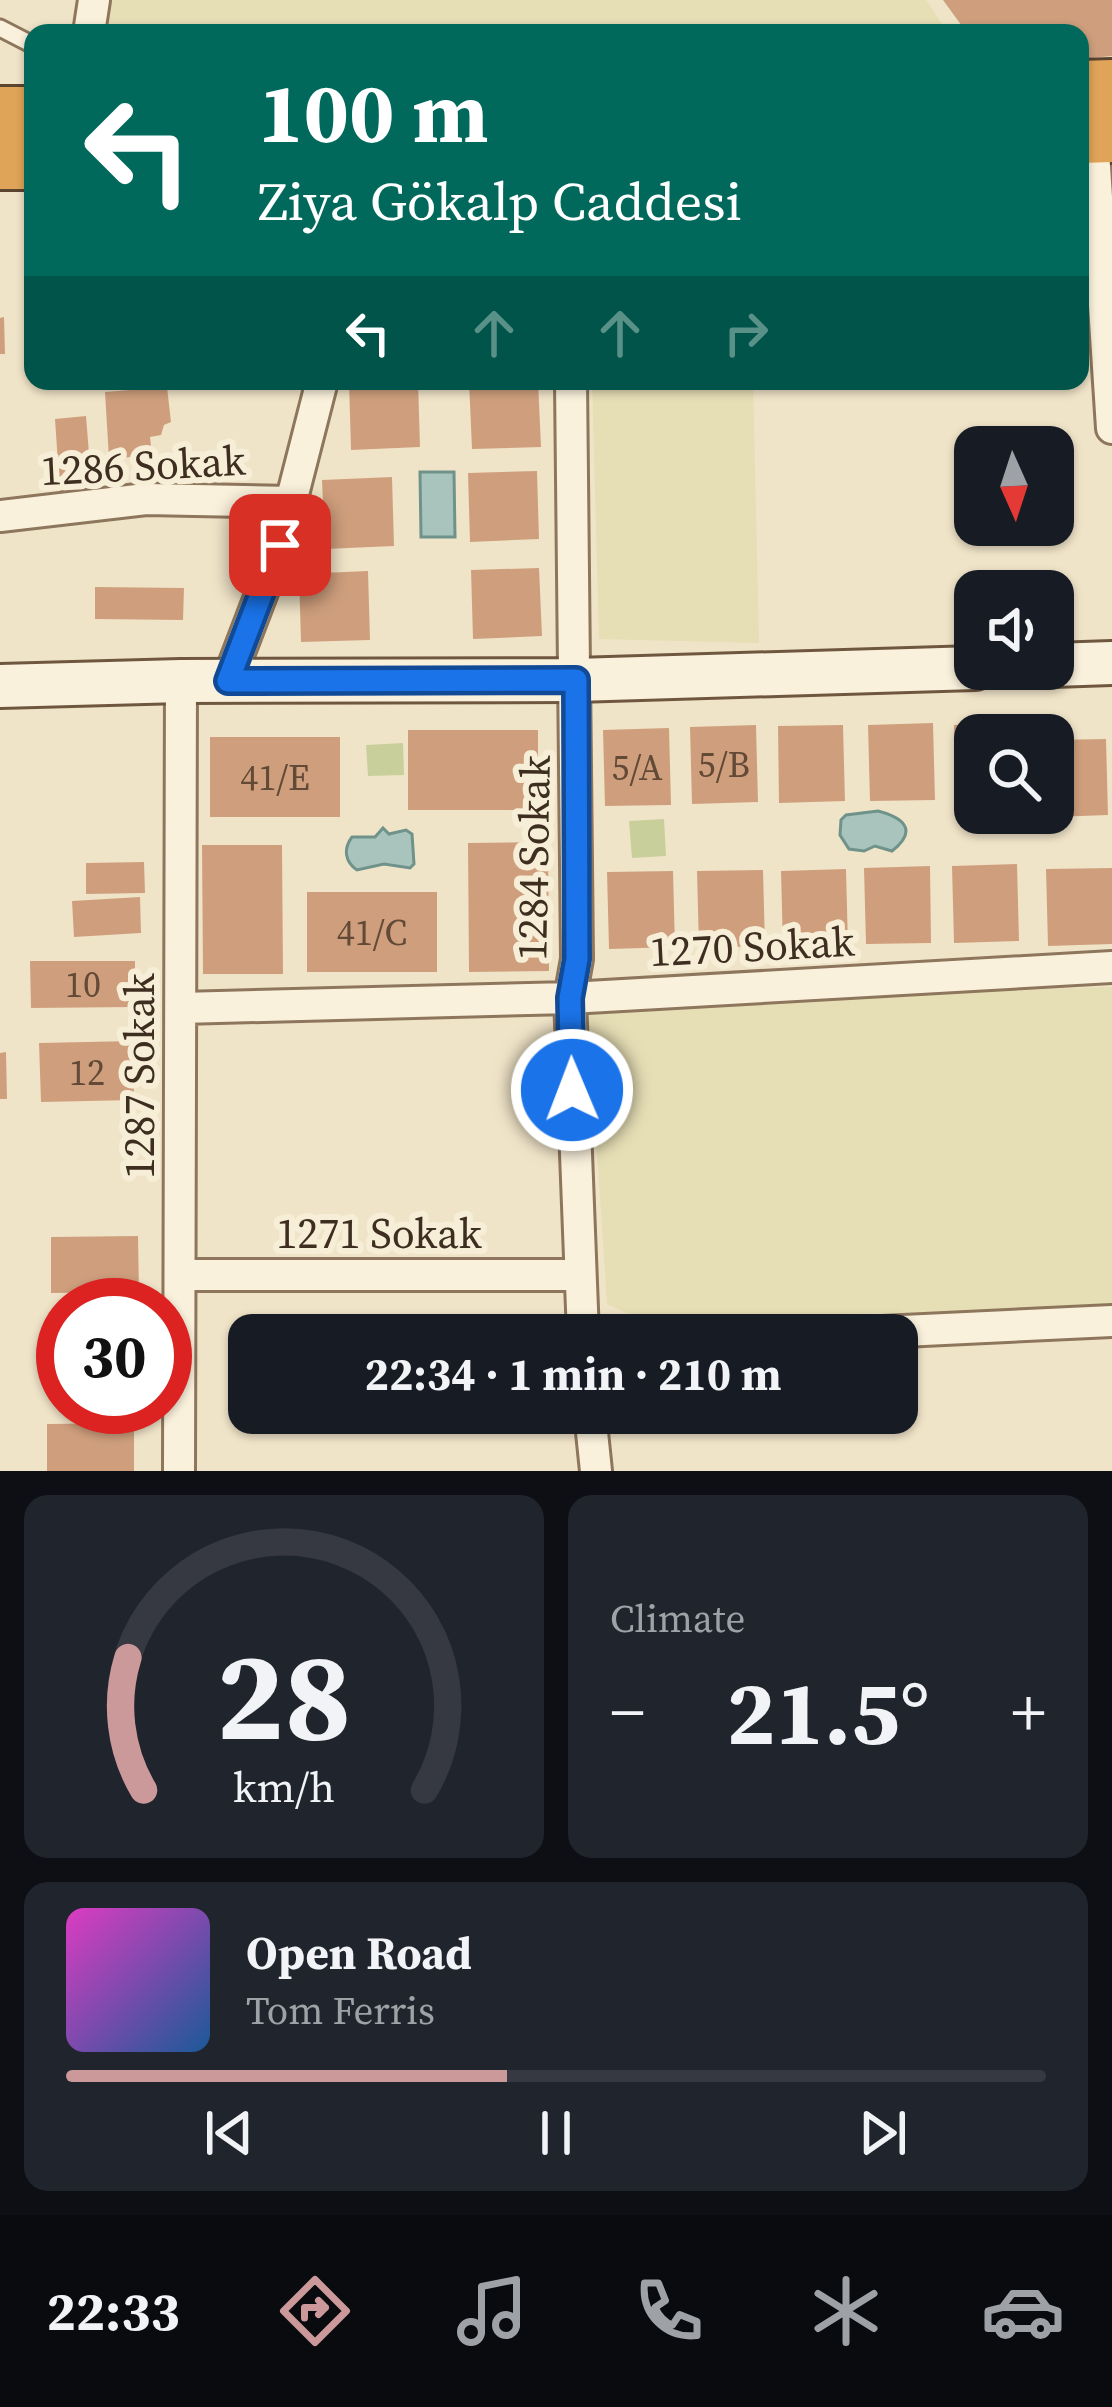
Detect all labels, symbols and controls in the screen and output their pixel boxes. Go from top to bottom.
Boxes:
text: 100 m [258,55,489,170]
icon: left [60,72,216,228]
text: Ziya Gökalp Caddesi [258,164,742,238]
icon: left [335,300,401,366]
icon: ahead [461,300,527,366]
icon: ahead [587,300,653,366]
icon: right [713,300,779,366]
north arrow [954,426,1074,546]
map controls [954,426,1074,834]
street label: 1286 Sokak [39,431,247,499]
pin [229,494,331,596]
icon: arrive [247,512,313,578]
button: sound [954,570,1074,690]
button: search [954,714,1074,834]
house number: 5/B [698,740,750,789]
house number: 5/A [611,743,663,792]
house number: 41/E [240,753,310,802]
street label: 1284 Sokak [502,755,564,961]
house number: 41/C [337,908,407,957]
street label: 1270 Sokak [648,912,856,980]
house number: 10 [65,960,101,1009]
street label: 1287 Sokak [110,973,168,1179]
position arrow [509,1027,635,1153]
house number: 12 [69,1048,105,1097]
street label: 1271 Sokak [276,1204,482,1262]
speed limit sign: 30 [36,1278,192,1434]
text: 22:34 · 1 min · 210 m [365,1343,781,1405]
text: Climate [610,1592,745,1645]
text: 28 [216,1610,352,1781]
text: 21.5° [727,1651,929,1774]
text: − [610,1667,645,1757]
text: + [1011,1667,1046,1757]
text: km/h [233,1757,335,1815]
text: Open Road [246,1922,472,1984]
text: Tom Ferris [246,1984,435,2037]
icon: previous [196,2100,262,2166]
icon: pause [523,2100,589,2166]
icon: next [850,2100,916,2166]
icon: directions [273,2269,357,2353]
icon: music [450,2269,534,2353]
icon: phone [627,2269,711,2353]
icon: climate [804,2269,888,2353]
icon: car [981,2269,1065,2353]
text: 22:33 [47,2274,180,2348]

